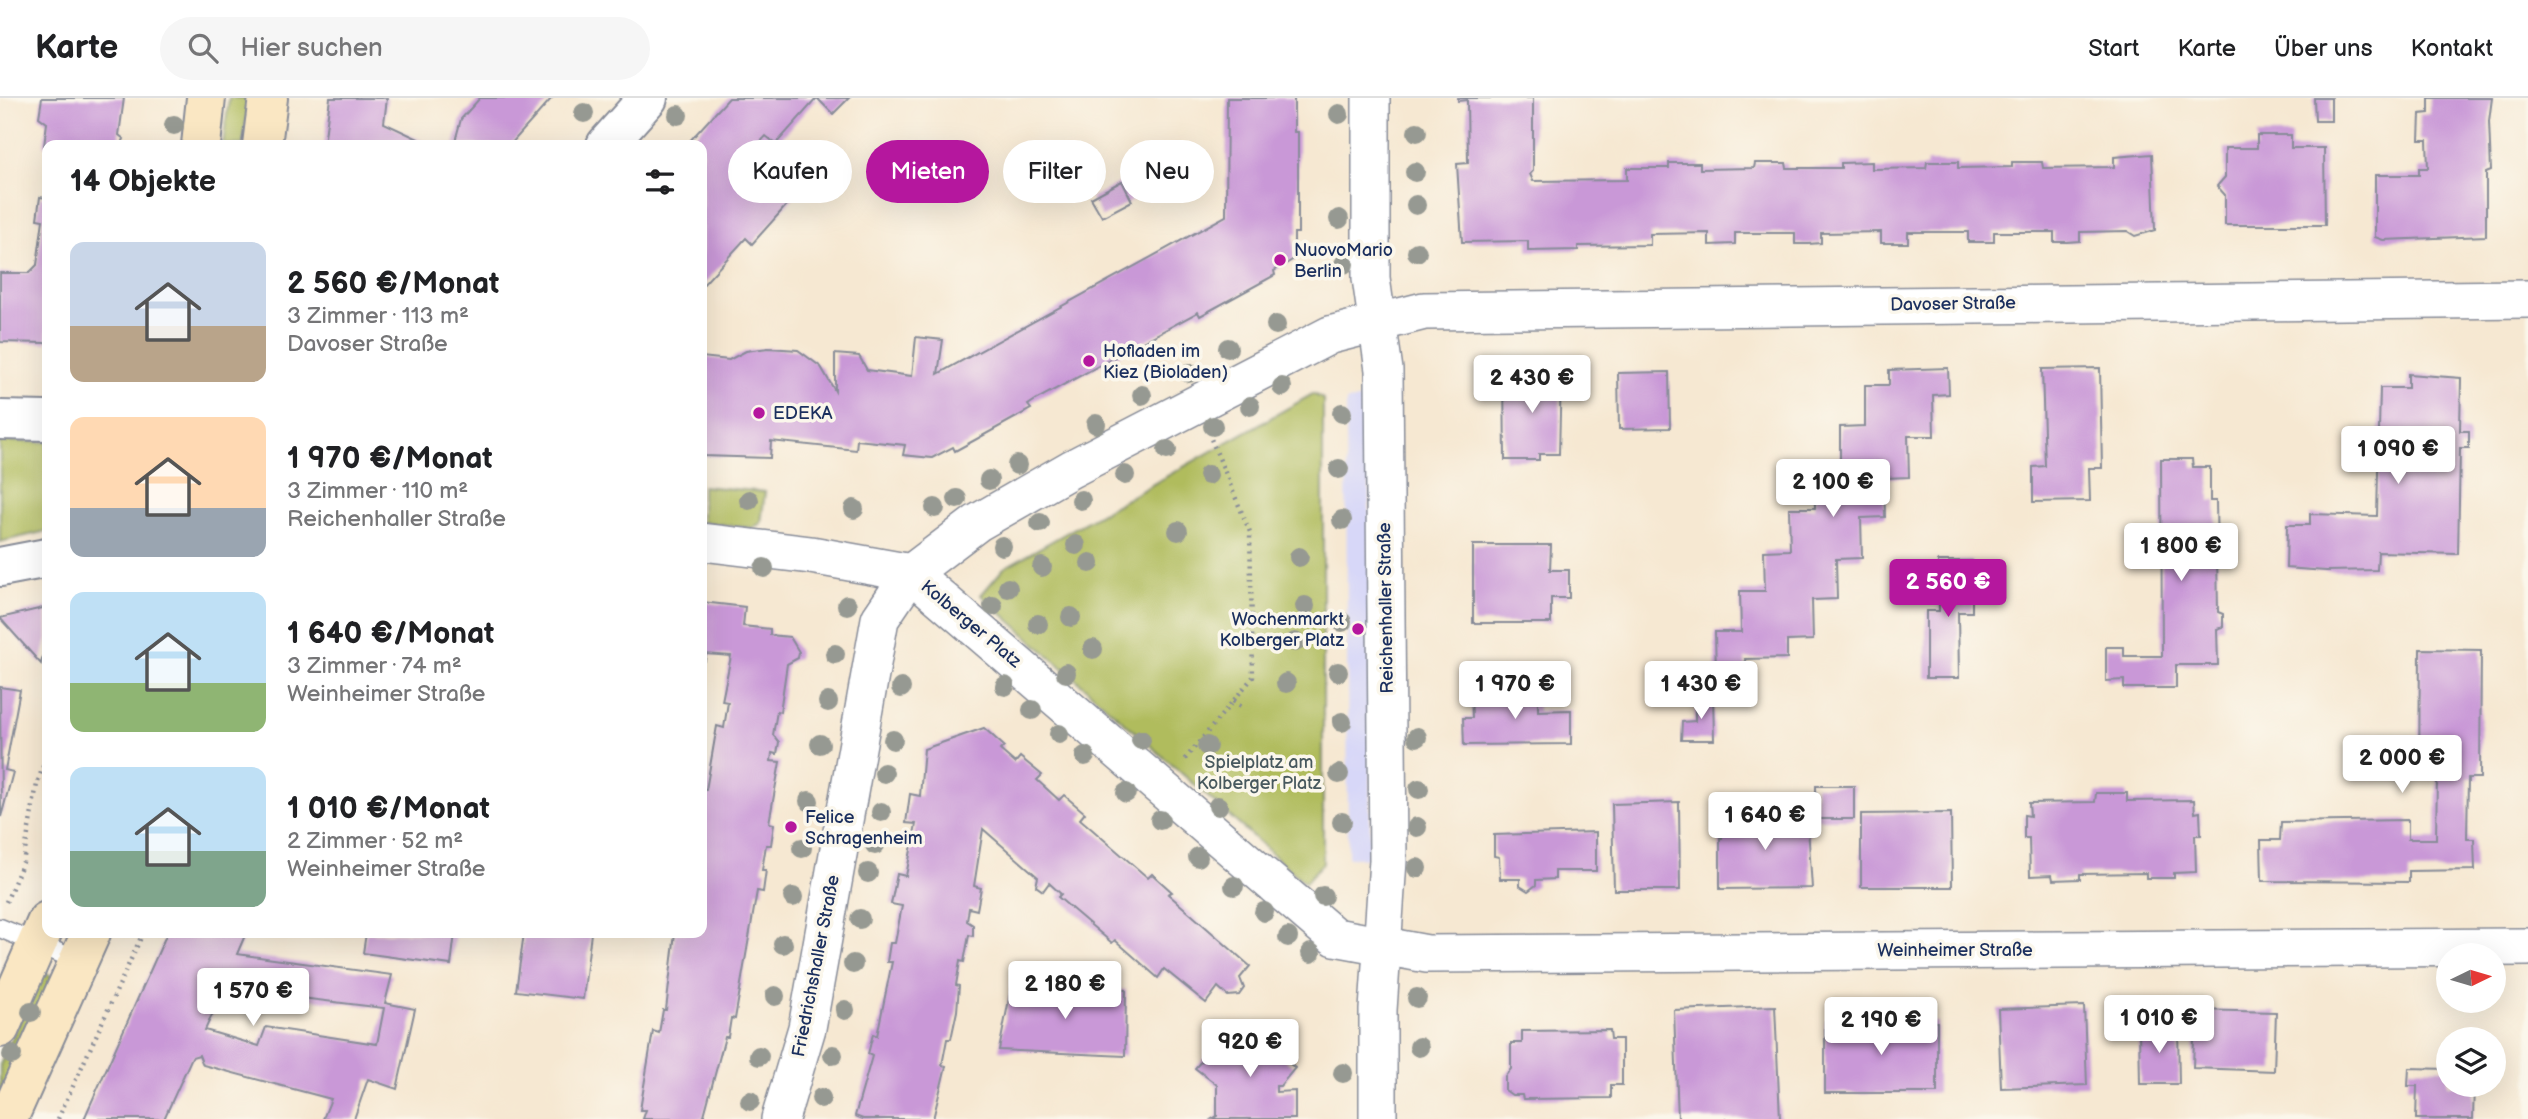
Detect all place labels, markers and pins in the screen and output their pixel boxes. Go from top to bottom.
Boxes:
place label: NuovoMario Berlin [1294,240,1393,282]
marker: NuovoMario Berlin [1272,252,1288,268]
place label: Hofladen im Kiez (Bioladen) [1103,341,1228,383]
marker: Hofladen im Kiez (Bioladen) [1081,353,1097,369]
pin: 2 430 € [1467,356,1597,415]
place label: EDEKA [773,403,832,424]
marker: EDEKA [751,405,767,421]
pin: 1 090 € [2333,426,2463,486]
pin: 2 100 € [1768,460,1898,519]
pin: 1 800 € [2116,524,2246,583]
pin: 2 560 € [1883,560,2013,619]
place label: Wochenmarkt Kolberger Platz [1219,609,1344,651]
marker: Wochenmarkt Kolberger Platz [1350,621,1366,637]
pin: 1 970 € [1450,662,1580,721]
pin: 1 430 € [1636,662,1766,721]
pin: 2 000 € [2337,736,2467,795]
pin: 1 640 € [1700,792,1830,852]
place label: Felice Schragenheim [805,807,923,849]
marker: Felice Schragenheim [783,819,799,835]
pin: 2 180 € [1000,962,1130,1021]
pin: 1 570 € [188,968,318,1028]
pin: 1 010 € [2094,996,2224,1055]
pin: 2 190 € [1816,998,1946,1057]
pin: 920 € [1201,1020,1299,1079]

